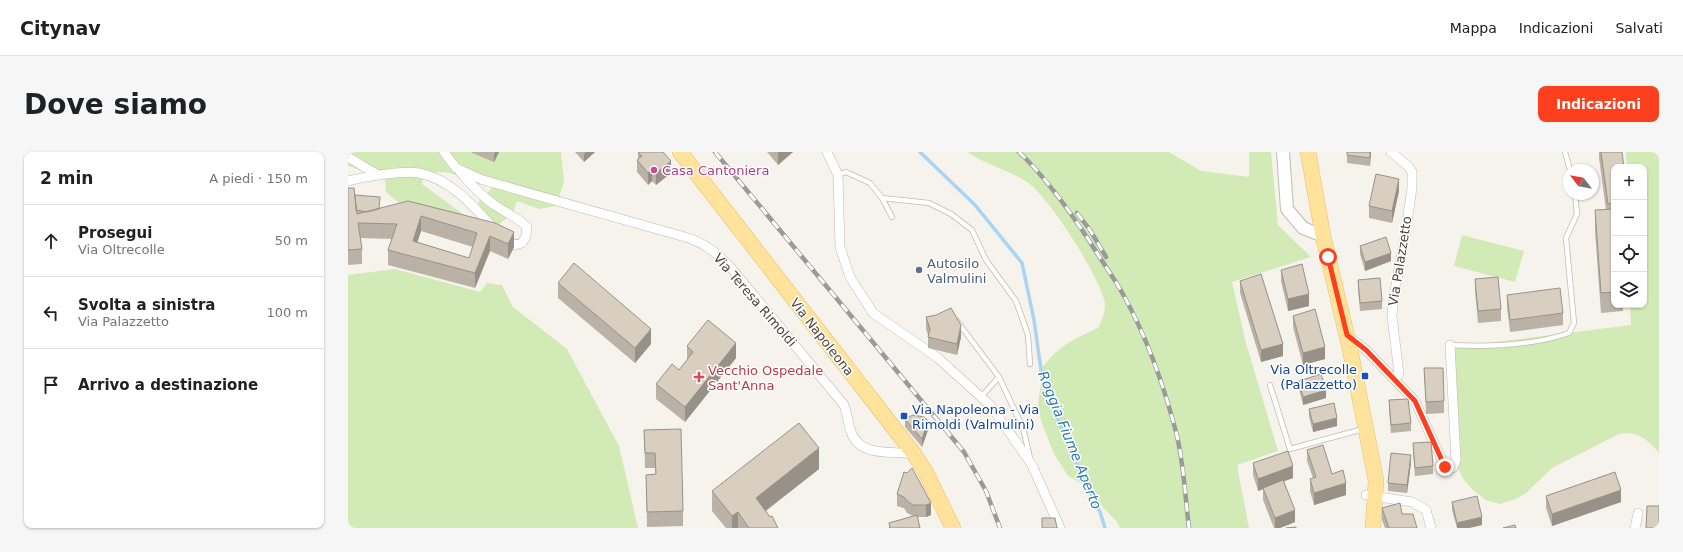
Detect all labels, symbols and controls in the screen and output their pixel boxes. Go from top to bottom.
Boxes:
text: Citynav [20,17,101,39]
text: Mappa [1450,20,1497,36]
text: Indicazioni [1519,20,1593,36]
text: Salvati [1615,20,1663,36]
button: Indicazioni [1538,86,1659,122]
text: Dove siamo [24,88,207,121]
place label: Casa Cantoniera [662,163,769,178]
north arrow [1563,164,1599,200]
map controls [1611,164,1647,308]
button: + [1611,164,1647,200]
marker: Casa Cantoniera [649,165,659,175]
text: 2 min [40,168,93,188]
text: A piedi · 150 m [209,171,308,186]
button: − [1611,200,1647,236]
street label: Via Palazzetto [1385,215,1415,307]
text: Prosegui [78,224,152,242]
icon: ahead [40,230,62,252]
text: 50 m [275,233,308,248]
button: locate [1611,236,1647,272]
text: Via Oltrecolle [78,242,165,257]
route start [1319,248,1337,266]
street label: Via Teresa Rimoldi [710,250,800,350]
place label: Autosilo Valmulini [927,256,986,286]
marker: Autosilo Valmulini [914,265,924,275]
button: layers [1611,272,1647,308]
street label: Via Napoleona [787,295,857,379]
text: Svolta a sinistra [78,296,215,314]
icon: left [40,302,62,324]
text: 100 m [266,305,308,320]
text: Via Palazzetto [78,314,169,329]
place label: Via Oltrecolle (Palazzetto) [1270,362,1357,392]
place label: Vecchio Ospedale Sant'Anna [708,363,823,393]
water label: Roggia Fiume Aperto [1035,369,1105,511]
marker: Vecchio Ospedale Sant'Anna [693,371,705,383]
marker: Via Oltrecolle (Palazzetto) [1360,371,1370,381]
icon: arrive [40,374,62,396]
text: Arrivo a destinazione [78,376,258,394]
place label: Via Napoleona - Via Rimoldi (Valmulini) [912,402,1039,432]
marker: Via Napoleona - Via Rimoldi (Valmulini) [899,411,909,421]
route end [1436,458,1454,476]

